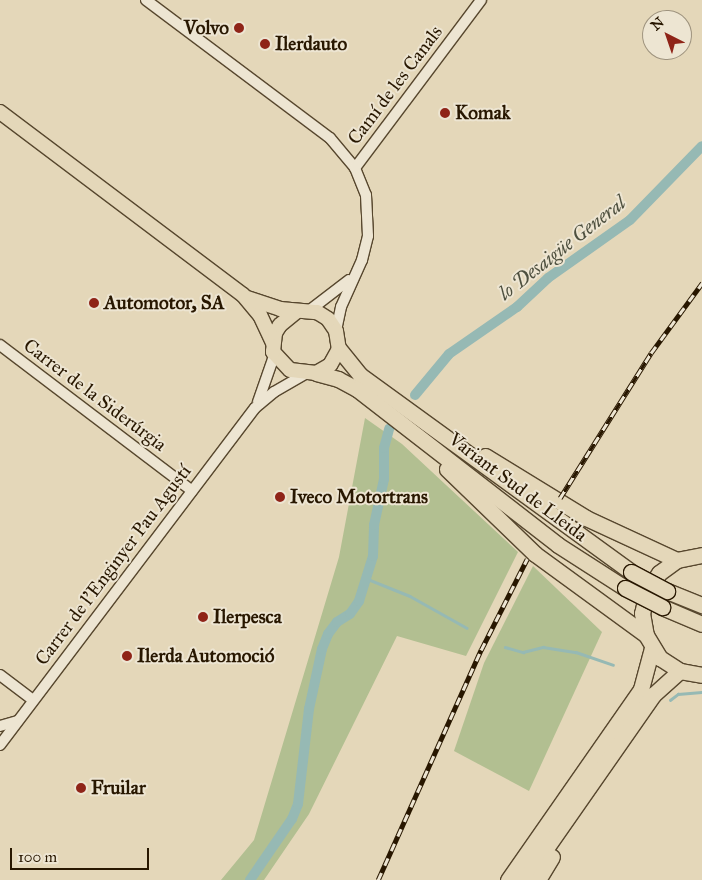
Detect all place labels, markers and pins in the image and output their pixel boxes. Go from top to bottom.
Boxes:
place label: Volvo [184,17,229,39]
marker: Volvo [233,22,245,34]
place label: Ilerdauto [275,33,347,55]
marker: Ilerdauto [259,38,271,50]
place label: Komak [455,102,511,124]
marker: Komak [439,107,451,119]
place label: Automotor, SA [104,292,225,314]
marker: Automotor, SA [88,297,100,309]
place label: Iveco Motortrans [290,486,428,508]
marker: Iveco Motortrans [274,491,286,503]
place label: Ilerpesca [213,606,282,628]
marker: Ilerpesca [197,611,209,623]
place label: Ilerda Automoció [137,645,274,667]
marker: Ilerda Automoció [121,650,133,662]
place label: Fruilar [91,777,146,799]
marker: Fruilar [75,782,87,794]

